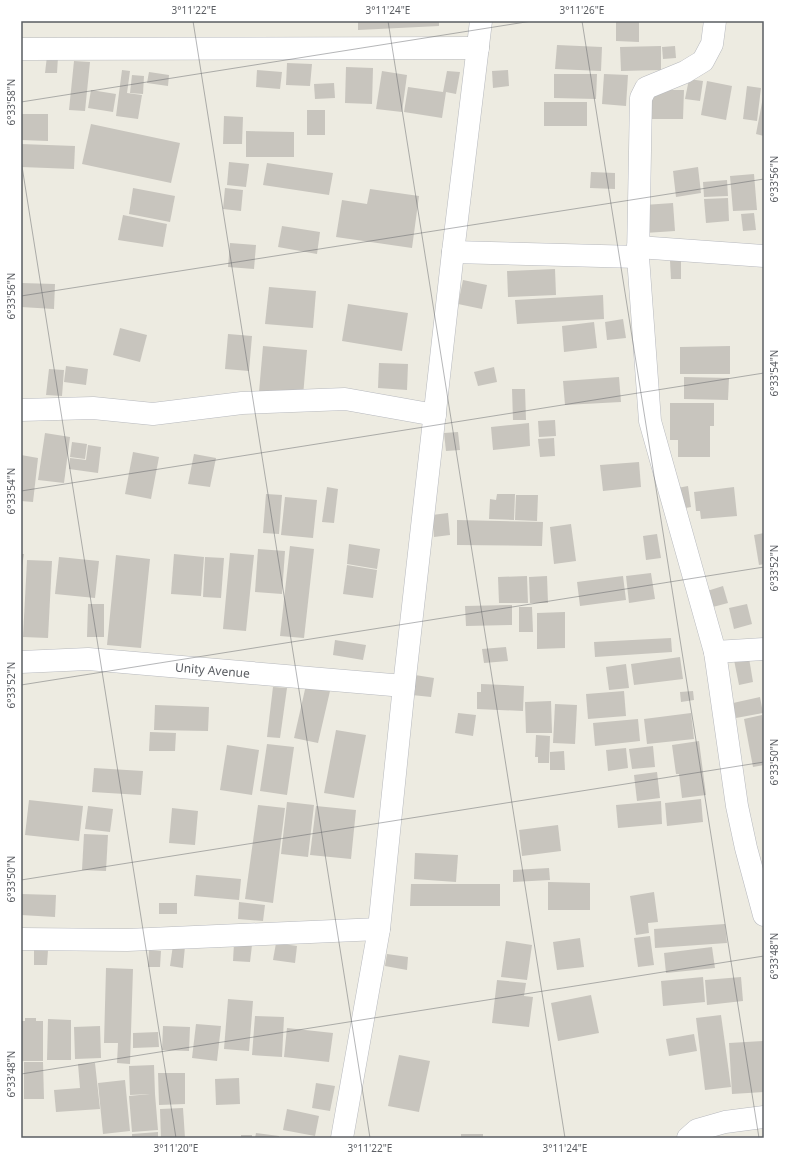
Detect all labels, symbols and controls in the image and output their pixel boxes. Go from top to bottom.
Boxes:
text: 3°11'22"E [172,3,216,17]
text: 3°11'24"E [366,3,410,17]
text: 3°11'26"E [560,3,604,17]
text: 6°33'58"N [4,79,18,125]
text: 6°33'56"N [767,156,781,202]
text: 6°33'56"N [4,273,18,319]
text: 6°33'54"N [767,350,781,396]
text: 6°33'54"N [4,468,18,514]
text: 6°33'52"N [767,545,781,591]
street label: Unity Avenue [174,658,251,681]
text: 6°33'52"N [4,662,18,708]
text: 6°33'50"N [767,739,781,785]
text: 6°33'50"N [4,856,18,902]
text: 6°33'48"N [767,933,781,979]
text: 6°33'48"N [4,1051,18,1097]
text: 3°11'20"E [154,1141,198,1155]
text: 3°11'22"E [348,1141,392,1155]
text: 3°11'24"E [543,1141,587,1155]

